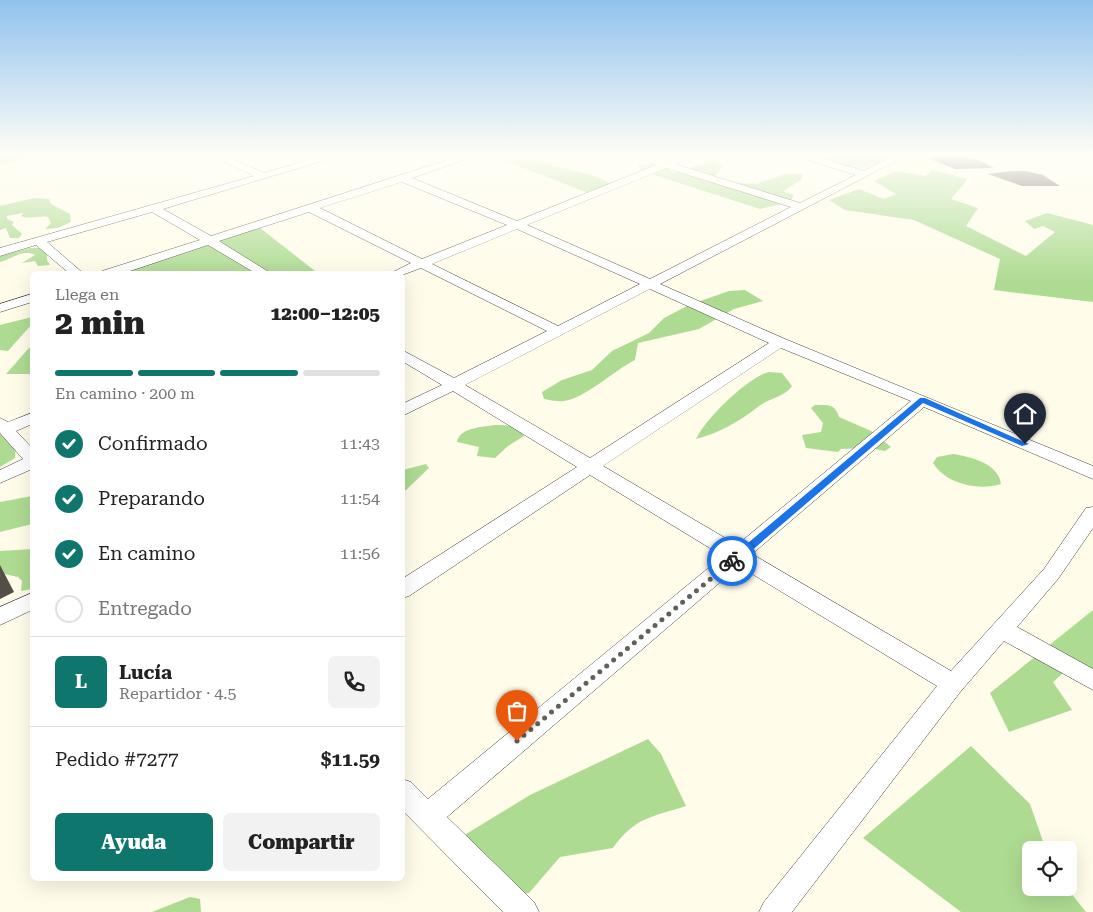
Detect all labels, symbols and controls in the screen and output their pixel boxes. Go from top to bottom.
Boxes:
text: Llega en [55,285,119,304]
text: 12:00–12:05 [271,302,380,325]
text: 2 min [55,304,145,342]
text: En camino · 200 m [55,384,195,403]
pin [1004,393,1046,444]
icon: home [1011,400,1039,428]
icon: check [55,430,83,458]
text: Confirmado [98,432,208,455]
text: 11:43 [340,434,380,453]
icon: check [55,485,83,513]
text: Preparando [98,487,205,510]
text: 11:54 [340,489,380,508]
courier [707,536,757,586]
icon: check [55,540,83,568]
text: En camino [98,542,195,565]
text: 11:56 [340,544,380,563]
icon: bike [718,547,746,575]
text: Entregado [98,597,192,620]
button: phone [328,656,380,708]
text: Lucía [119,661,172,684]
text: L [75,670,87,693]
text: Repartidor · 4.5 [119,684,236,703]
pin [496,690,538,741]
icon: bag [503,697,531,725]
text: Pedido #7277 [55,748,179,771]
text: $11.59 [321,748,380,771]
button: Ayuda [55,813,213,871]
button: Compartir [223,813,380,871]
map controls [1022,841,1077,896]
button: locate [1022,841,1077,896]

